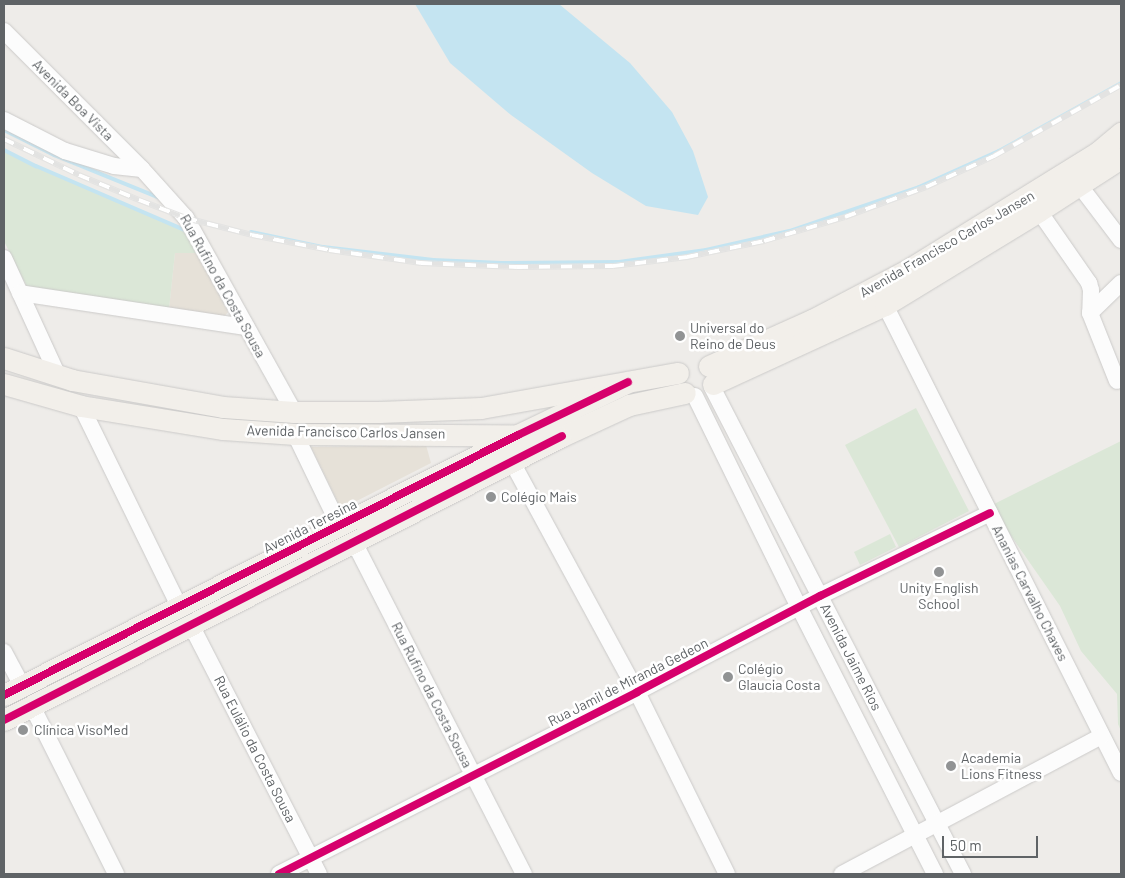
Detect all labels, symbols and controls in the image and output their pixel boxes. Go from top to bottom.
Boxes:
street label: Avenida Boa Vista [29,56,117,144]
street label: Avenida Francisco Carlos Jansen [857,187,1037,301]
street label: Rua Rufino da Costa Sousa [177,211,269,361]
place label: Universal do Reino de Deus [690,320,776,352]
marker: Universal do Reino de Deus [674,330,686,342]
street label: Avenida Francisco Carlos Jansen [246,422,446,442]
place label: Colégio Mais [501,489,577,505]
marker: Colégio Mais [485,491,497,503]
street label: Avenida Teresina [261,495,359,557]
street label: Ananias Carvalho Chaves [988,522,1072,664]
marker: Unity English School [933,566,945,578]
place label: Unity English School [899,580,979,612]
street label: Avenida Jaime Rios [817,601,885,713]
street label: Rua Rufino da Costa Sousa [388,619,476,771]
street label: Rua Jamil de Miranda Gedeon [545,634,711,730]
place label: Colégio Glaucia Costa [738,661,820,694]
marker: Colégio Glaucia Costa [722,671,734,683]
street label: Rua Eulálio da Costa Sousa [211,673,299,825]
place label: Clínica VisoMed [34,722,128,738]
marker: Clínica VisoMed [16,723,30,737]
place label: Academia Lions Fitness [961,750,1042,782]
marker: Academia Lions Fitness [945,760,957,772]
scale bar [945,826,1041,858]
text: 50 m [950,836,982,854]

